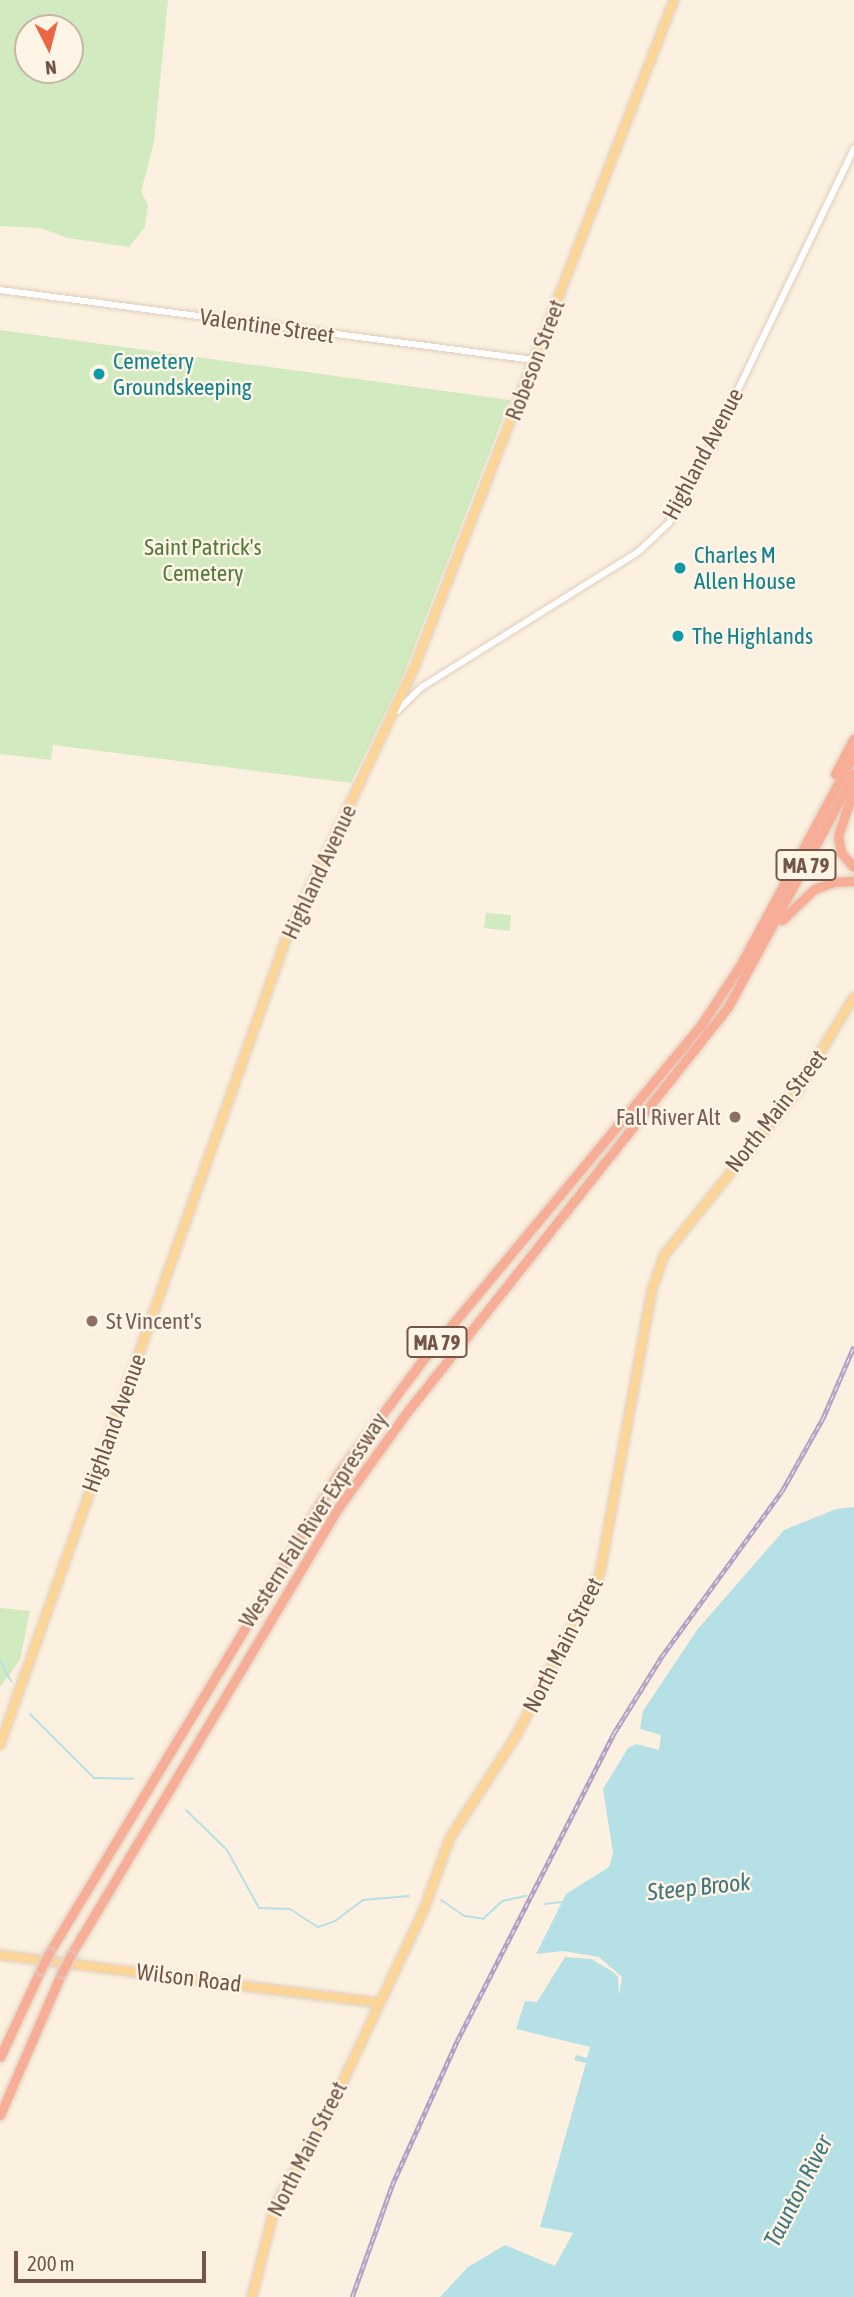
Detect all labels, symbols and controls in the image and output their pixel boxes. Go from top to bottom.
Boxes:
north arrow [14,14,84,84]
text: N [44,56,58,79]
street label: Robeson Street [499,296,571,424]
street label: Valentine Street [198,303,336,349]
place label: Cemetery Groundskeeping [113,347,252,401]
marker: Cemetery Groundskeeping [91,366,107,382]
street label: Highland Avenue [657,383,749,525]
park label: Saint Patrick's Cemetery [144,533,262,587]
place label: Charles M Allen House [694,541,796,595]
marker: Charles M Allen House [672,560,688,576]
place label: The Highlands [692,622,813,650]
marker: The Highlands [670,628,686,644]
street label: Highland Avenue [276,800,362,944]
road number: MA 79 [774,848,838,882]
street label: North Main Street [720,1044,832,1178]
place label: Fall River Alt [616,1103,721,1131]
marker: Fall River Alt [727,1109,743,1125]
place label: St Vincent's [106,1307,202,1335]
marker: St Vincent's [84,1313,100,1329]
road number: MA 79 [406,1324,468,1360]
street label: Highland Avenue [76,1350,152,1496]
street label: Western Fall River Expressway [233,1407,393,1633]
street label: North Main Street [517,1573,609,1717]
water label: Steep Brook [646,1867,752,1907]
street label: Wilson Road [135,1958,243,1998]
street label: North Main Street [261,2077,353,2221]
water label: Taunton River [758,2130,838,2252]
scale bar [18,2238,210,2282]
text: 200 m [27,2251,75,2275]

